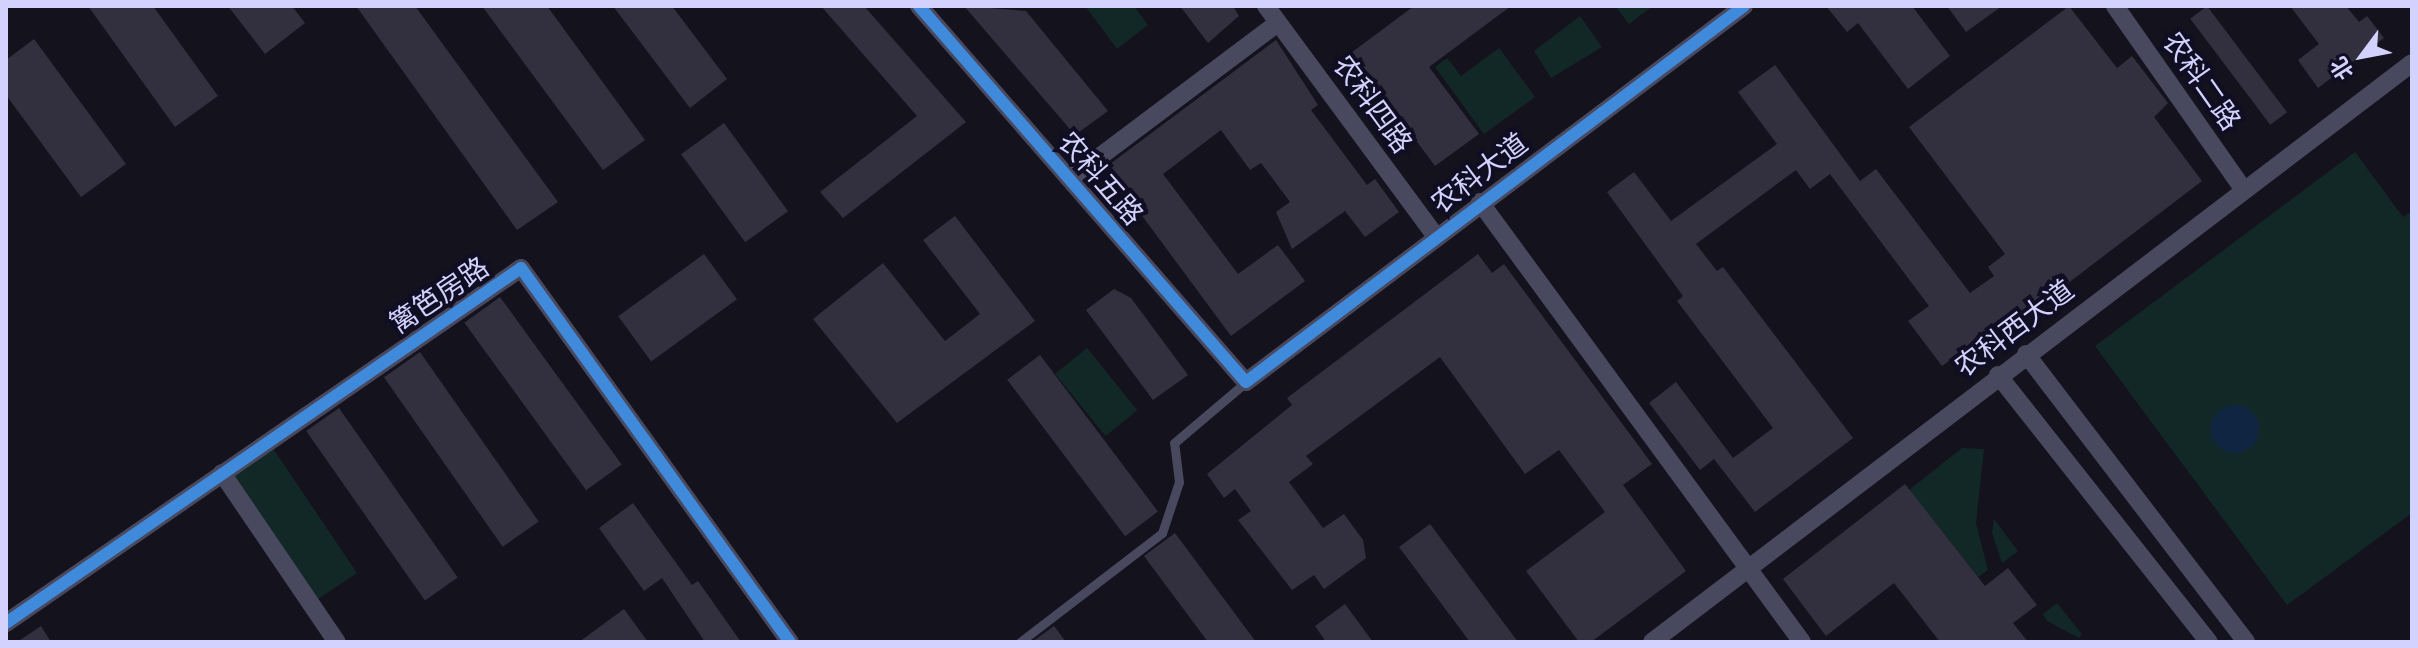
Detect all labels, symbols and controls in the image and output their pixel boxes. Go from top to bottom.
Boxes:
north arrow [2322,16,2402,96]
street label: 农科二路 [2156,25,2248,137]
street label: 农科四路 [1326,49,1420,159]
text: 北 [2324,52,2359,85]
street label: 农科五路 [1052,125,1150,231]
street label: 农科大道 [1424,126,1534,220]
street label: 篱笆房路 [383,250,495,340]
street label: 农科西大道 [1948,272,2080,384]

